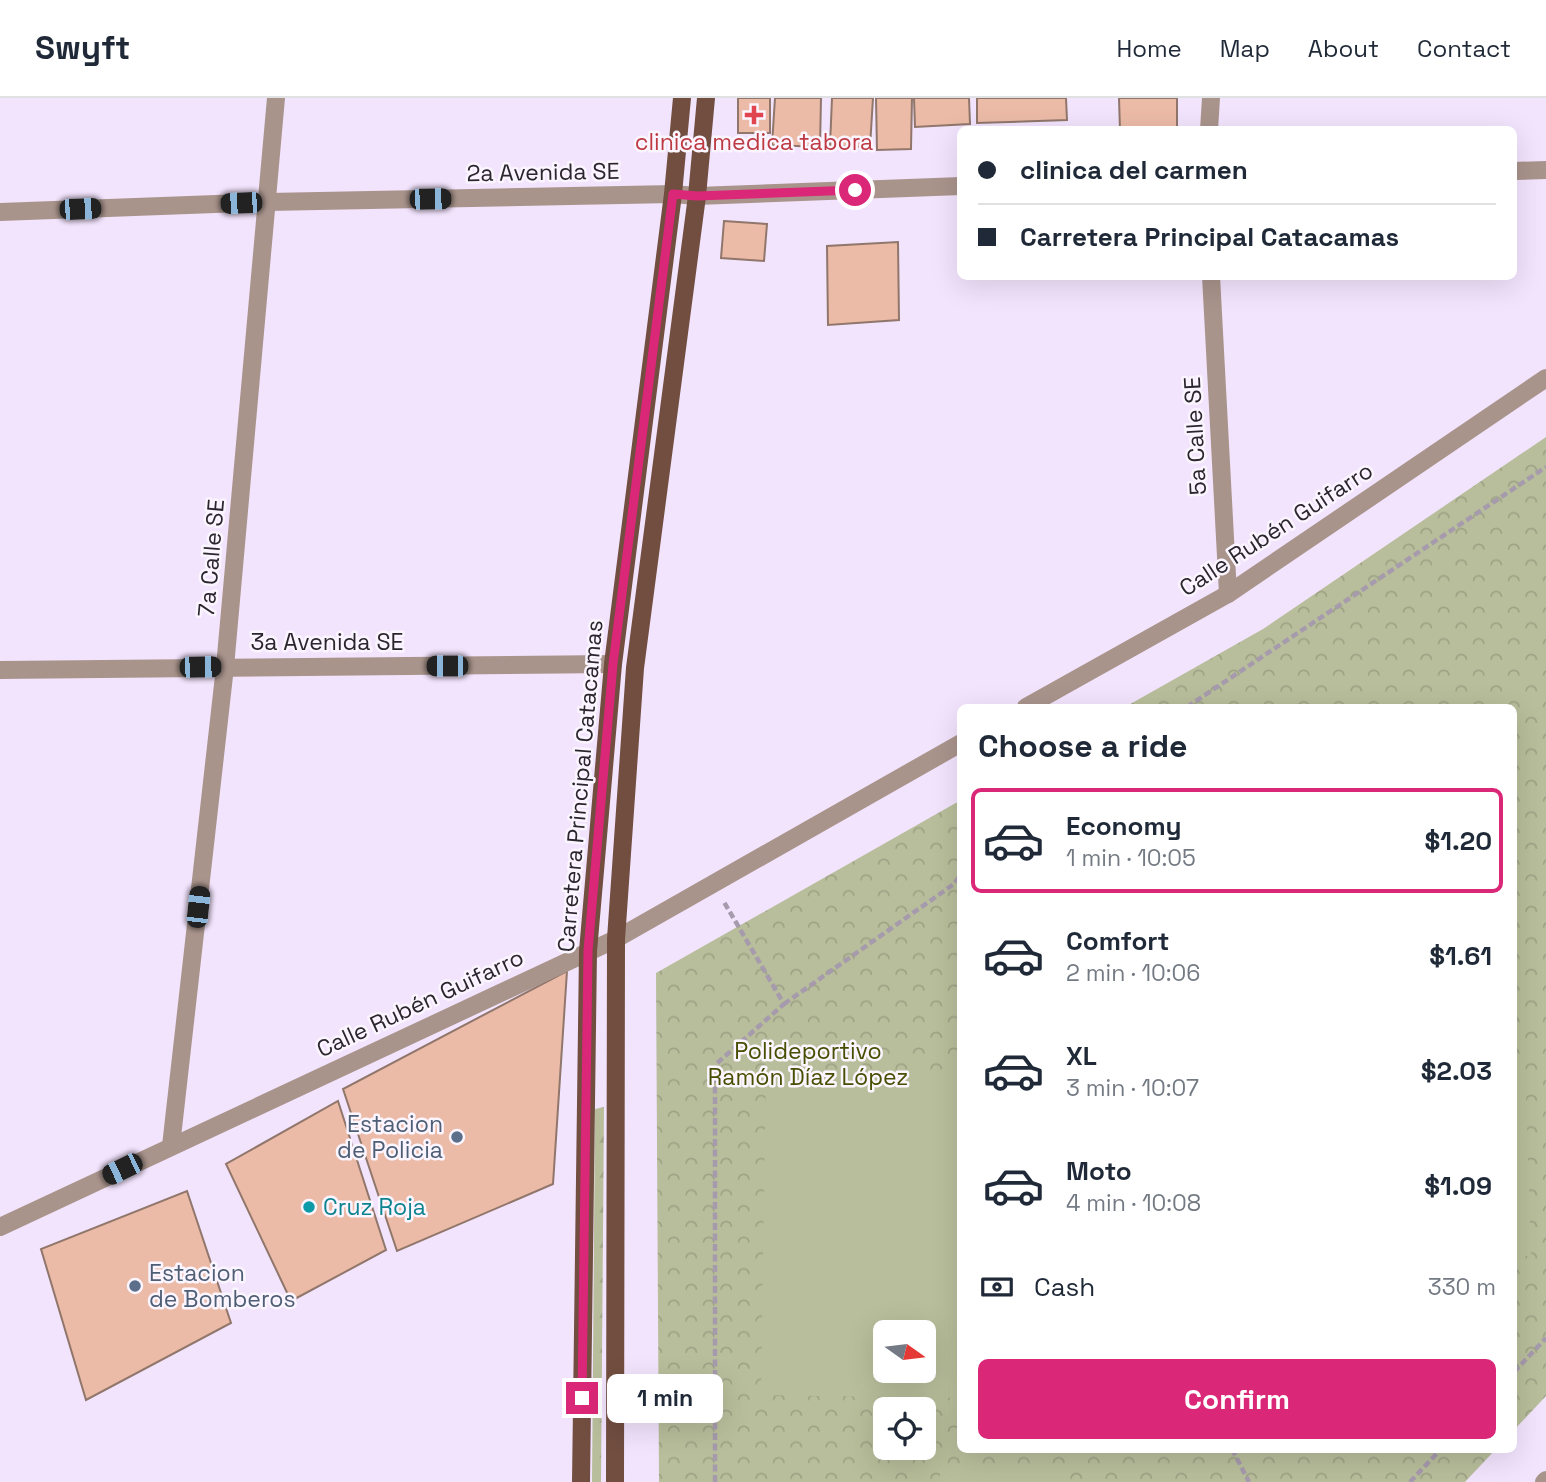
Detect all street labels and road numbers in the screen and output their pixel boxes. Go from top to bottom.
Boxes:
street label: 2a Avenida SE [466,156,620,188]
street label: 5a Calle SE [1177,376,1213,496]
street label: Calle Rubén Guifarro [1173,455,1379,603]
street label: 7a Calle SE [191,498,231,618]
street label: Carretera Principal Catacamas [551,619,609,953]
street label: 3a Avenida SE [250,627,404,657]
street label: Calle Rubén Guifarro [312,942,528,1064]

